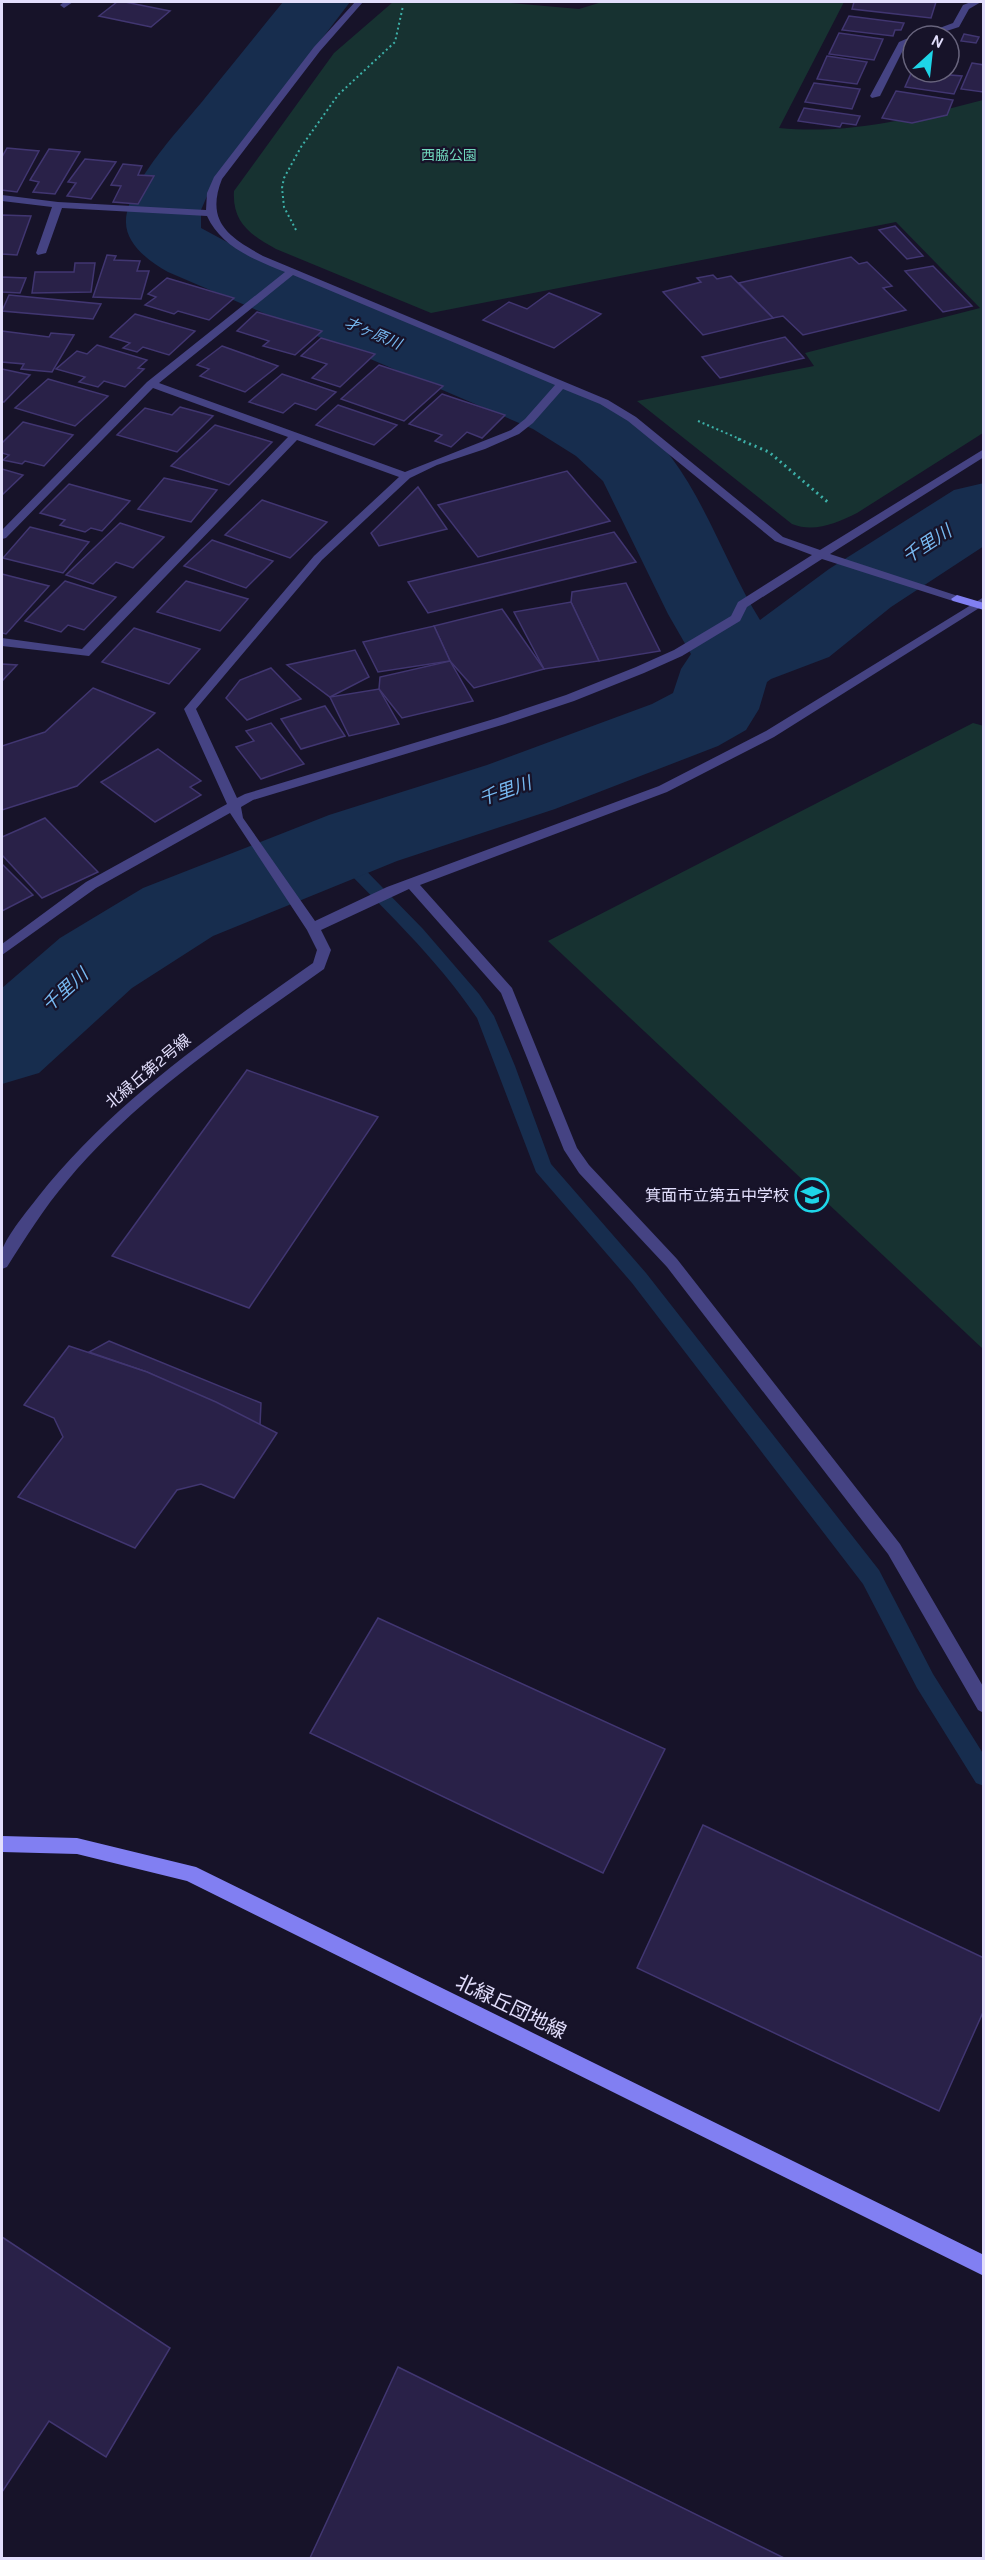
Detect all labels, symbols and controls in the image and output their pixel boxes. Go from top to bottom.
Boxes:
north arrow [901,24,961,84]
text: N [928,30,947,52]
park label: 西脇公園 [421,147,477,164]
water label: 才ヶ原川 [342,313,406,354]
water label: 千里川 [898,519,957,568]
water label: 千里川 [476,771,536,810]
water label: 千里川 [38,962,94,1016]
street label: 北緑丘第2号線 [102,1030,194,1112]
school or university icon: 箕面市立第五中学校 [794,1177,830,1213]
place label: 箕面市立第五中学校 [645,1186,789,1205]
street label: 北緑丘団地線 [452,1970,570,2044]

